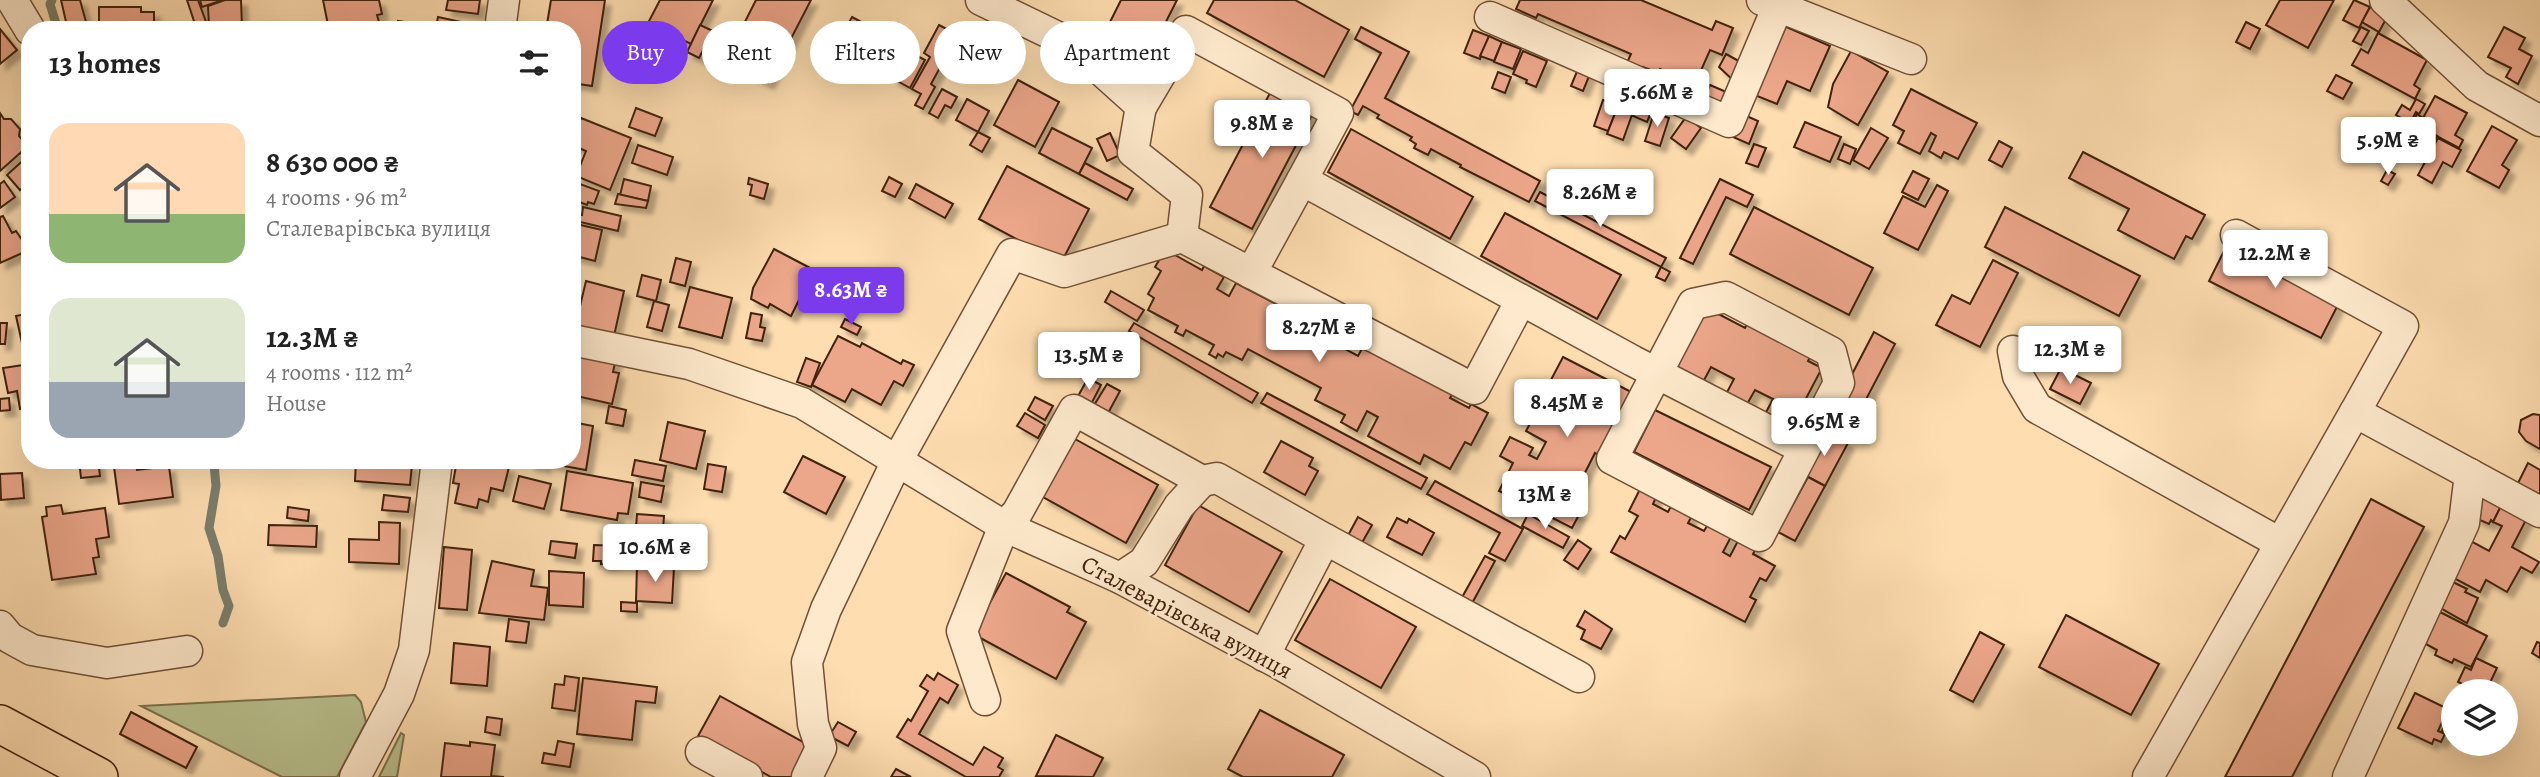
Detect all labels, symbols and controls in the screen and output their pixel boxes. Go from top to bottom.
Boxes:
chip: Buy [602,21,688,84]
chip: Rent [702,21,796,84]
chip: Filters [810,21,920,84]
chip: New [934,21,1026,84]
chip: Apartment [1040,21,1195,84]
text: 13 homes [49,43,161,83]
icon: filters [515,44,553,82]
pin: 5.66M ₴ [1592,69,1722,129]
text: 5.66M ₴ [1620,76,1694,107]
pin: 9.8M ₴ [1205,100,1319,160]
text: 9.8M ₴ [1230,107,1294,138]
pin: 5.9M ₴ [2331,118,2445,177]
text: 5.9M ₴ [2357,124,2419,155]
text: 8 630 000 ₴ [266,142,399,182]
icon: home [105,151,189,235]
pin: 8.26M ₴ [1535,170,1665,229]
text: 8.26M ₴ [1563,176,1637,207]
text: 4 rooms · 96 m² [266,182,407,213]
text: Сталеварівська вулиця [266,213,491,244]
pin: 12.2M ₴ [2210,230,2340,290]
text: 12.2M ₴ [2239,237,2311,268]
pin: 8.63M ₴ [786,268,916,327]
text: 8.63M ₴ [814,274,888,305]
pin: 8.27M ₴ [1254,304,1384,364]
text: 8.27M ₴ [1282,311,1356,342]
text: 12.3M ₴ [266,317,359,357]
icon: home [105,326,189,410]
pin: 12.3M ₴ [2005,326,2135,386]
pin: 13.5M ₴ [1024,332,1154,392]
text: 12.3M ₴ [2034,333,2106,364]
text: 13.5M ₴ [1054,339,1124,370]
text: 4 rooms · 112 m² [266,357,412,388]
pin: 8.45M ₴ [1502,380,1632,439]
text: 8.45M ₴ [1530,386,1604,417]
text: House [266,388,326,419]
pin: 9.65M ₴ [1759,398,1889,458]
text: 9.65M ₴ [1787,405,1861,436]
pin: 13M ₴ [1496,472,1594,531]
text: 13M ₴ [1518,478,1572,509]
pin: 10.6M ₴ [590,524,720,584]
text: 10.6M ₴ [619,531,691,562]
street label: Сталеварівська вулиця [1076,548,1298,686]
map controls [2441,679,2518,756]
button: layers [2441,679,2518,756]

